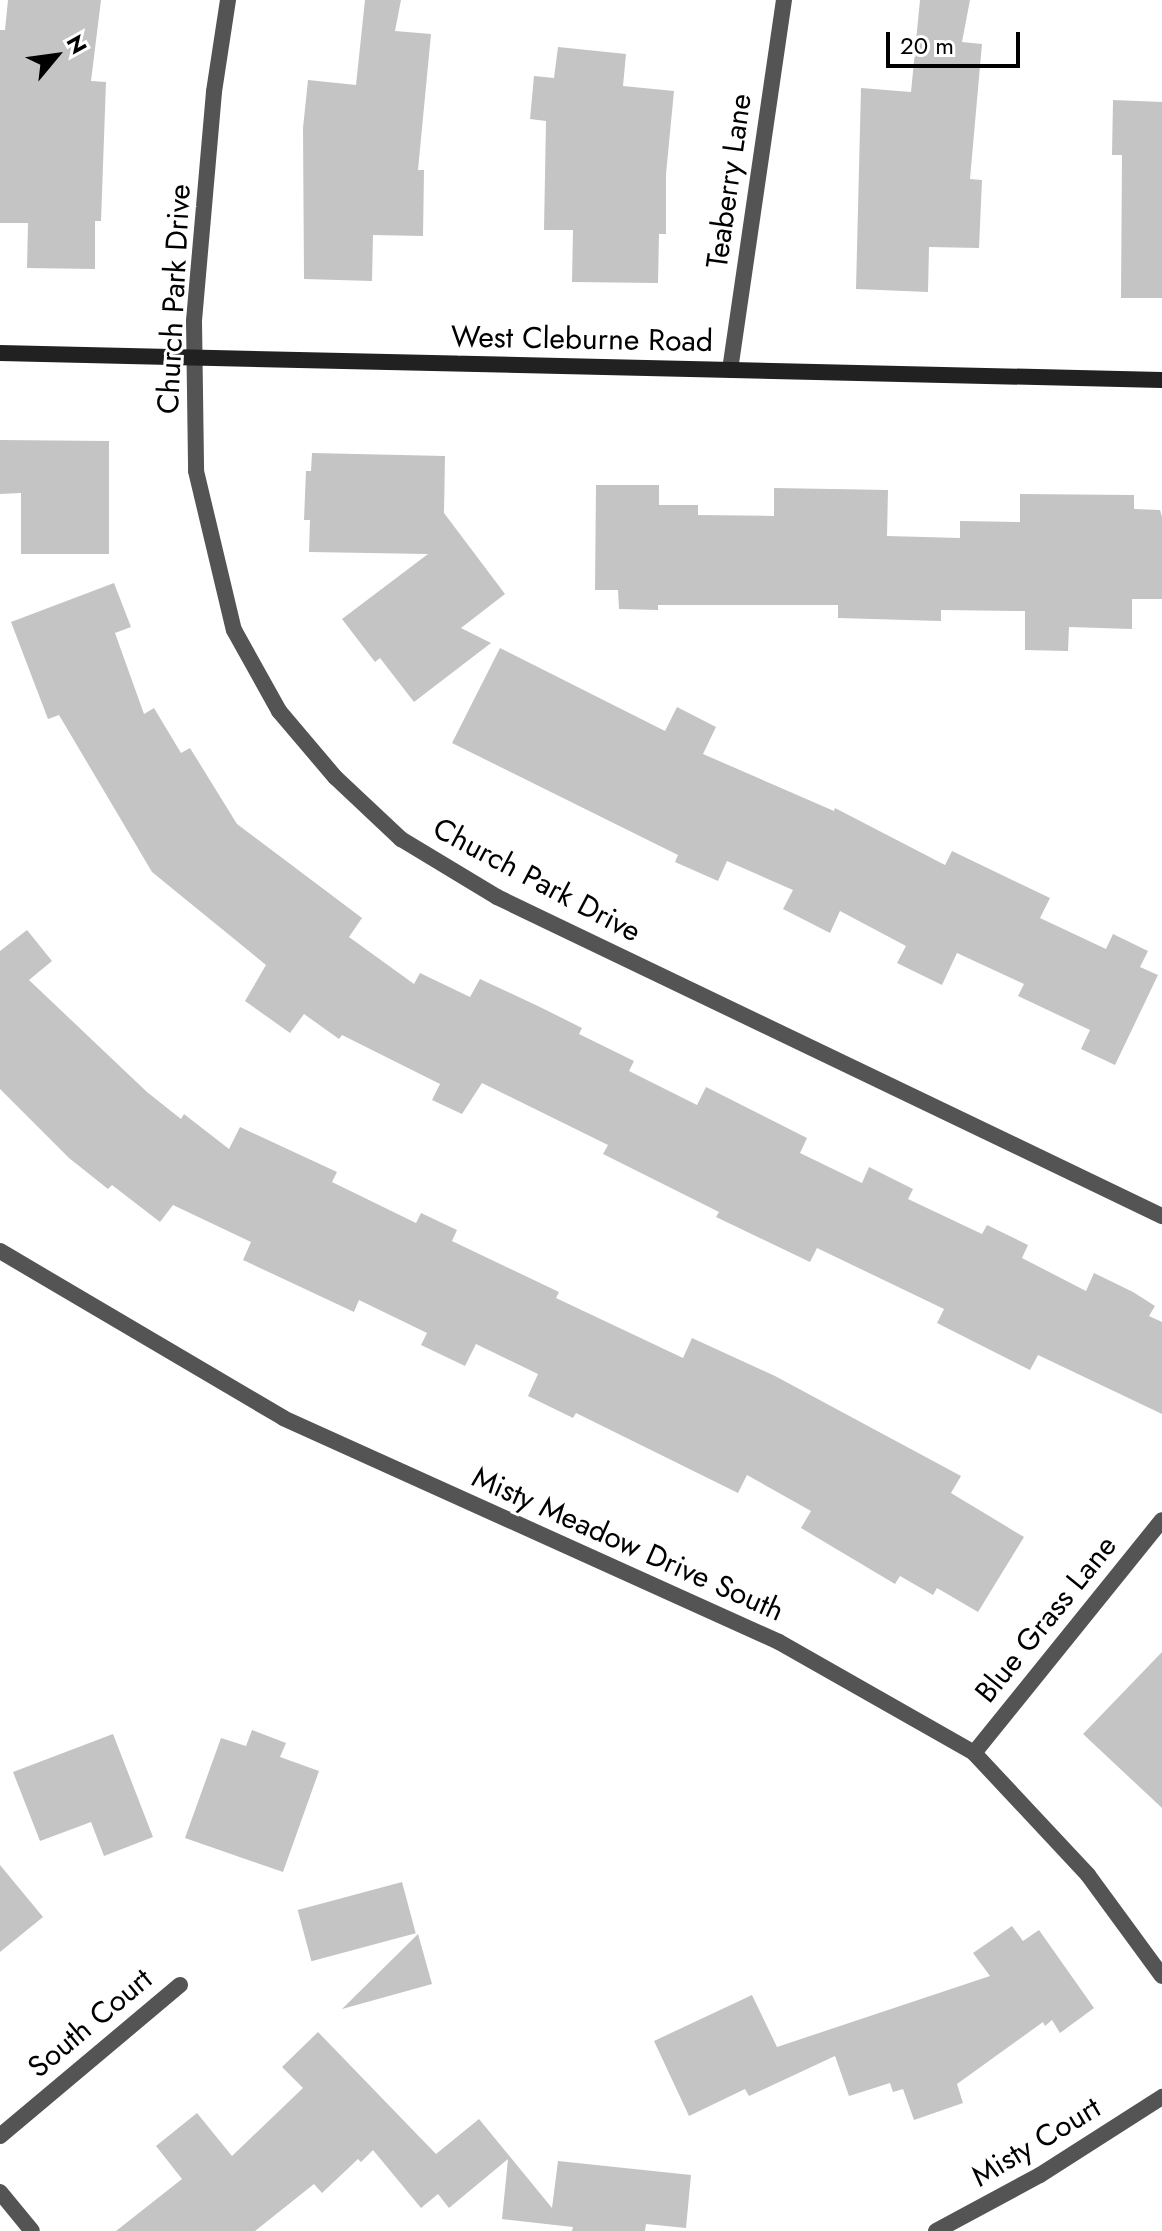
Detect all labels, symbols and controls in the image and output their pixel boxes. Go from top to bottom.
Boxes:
north arrow [16,16,96,96]
scale bar [890,16,1024,66]
text: 20 m [900,28,954,63]
text: N [59,29,95,60]
street label: Teaberry Lane [699,91,759,271]
street label: Church Park Drive [150,183,198,415]
street label: West Cleburne Road [451,319,713,359]
street label: Church Park Drive [427,810,647,950]
street label: Misty Meadow Drive South [467,1459,789,1629]
street label: Blue Grass Lane [968,1528,1124,1710]
street label: South Court [21,1961,159,2085]
street label: Misty Court [965,2090,1107,2194]

